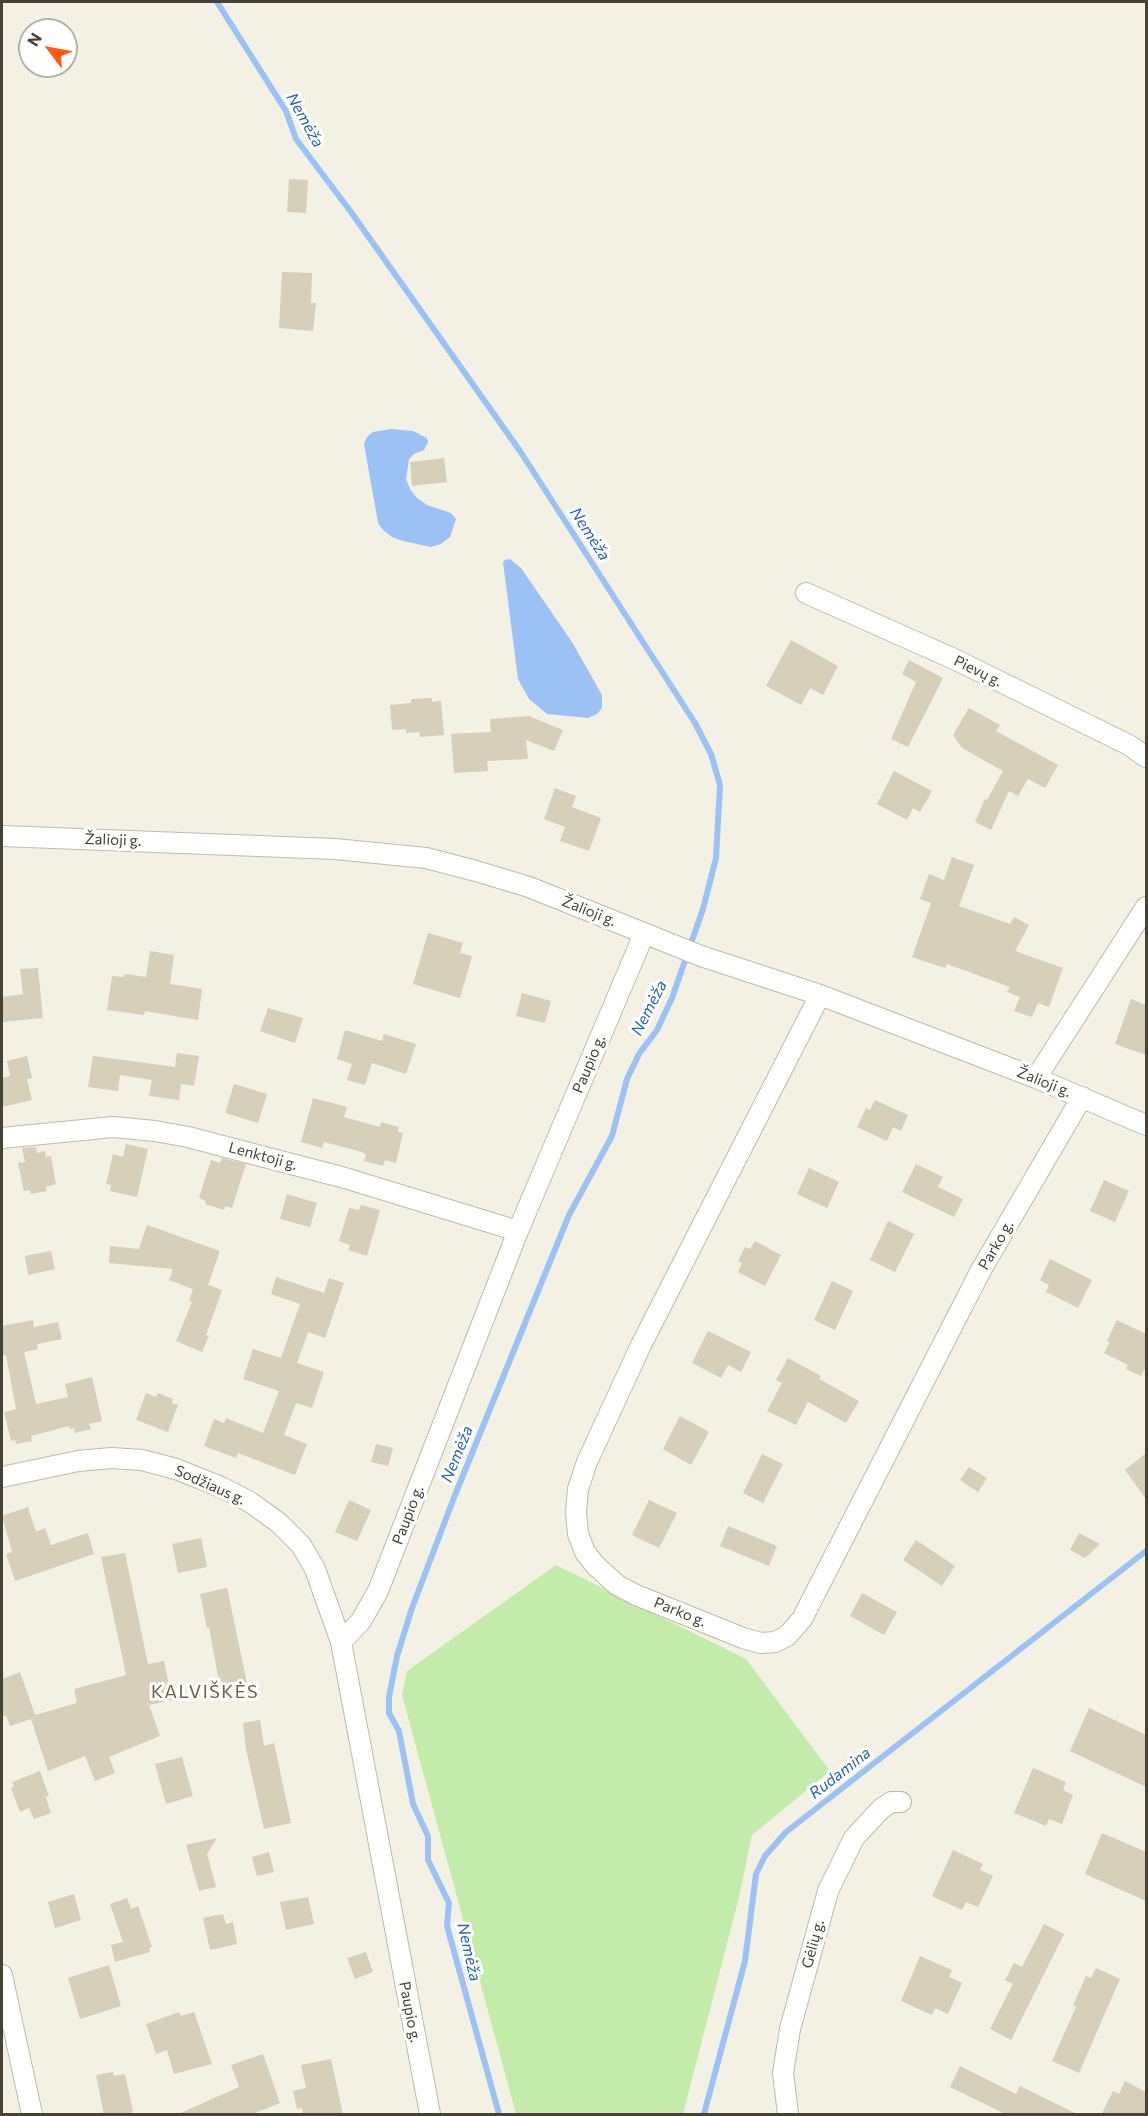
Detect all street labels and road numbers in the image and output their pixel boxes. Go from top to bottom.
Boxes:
street label: Pievų g. [951,652,1005,690]
street label: Žalioji g. [84,830,142,850]
street label: Žalioji g. [559,892,619,930]
street label: Paupio g. [569,1032,609,1096]
street label: Žalioji g. [1014,1063,1074,1101]
street label: Lenktoji g. [227,1138,299,1174]
street label: Parko g. [975,1217,1017,1273]
street label: Sodžiaus g. [172,1461,248,1509]
street label: Paupio g. [389,1483,427,1547]
street label: Parko g. [651,1593,709,1631]
street label: Gėlių g. [798,1918,828,1970]
street label: Paupio g. [395,1980,425,2044]

